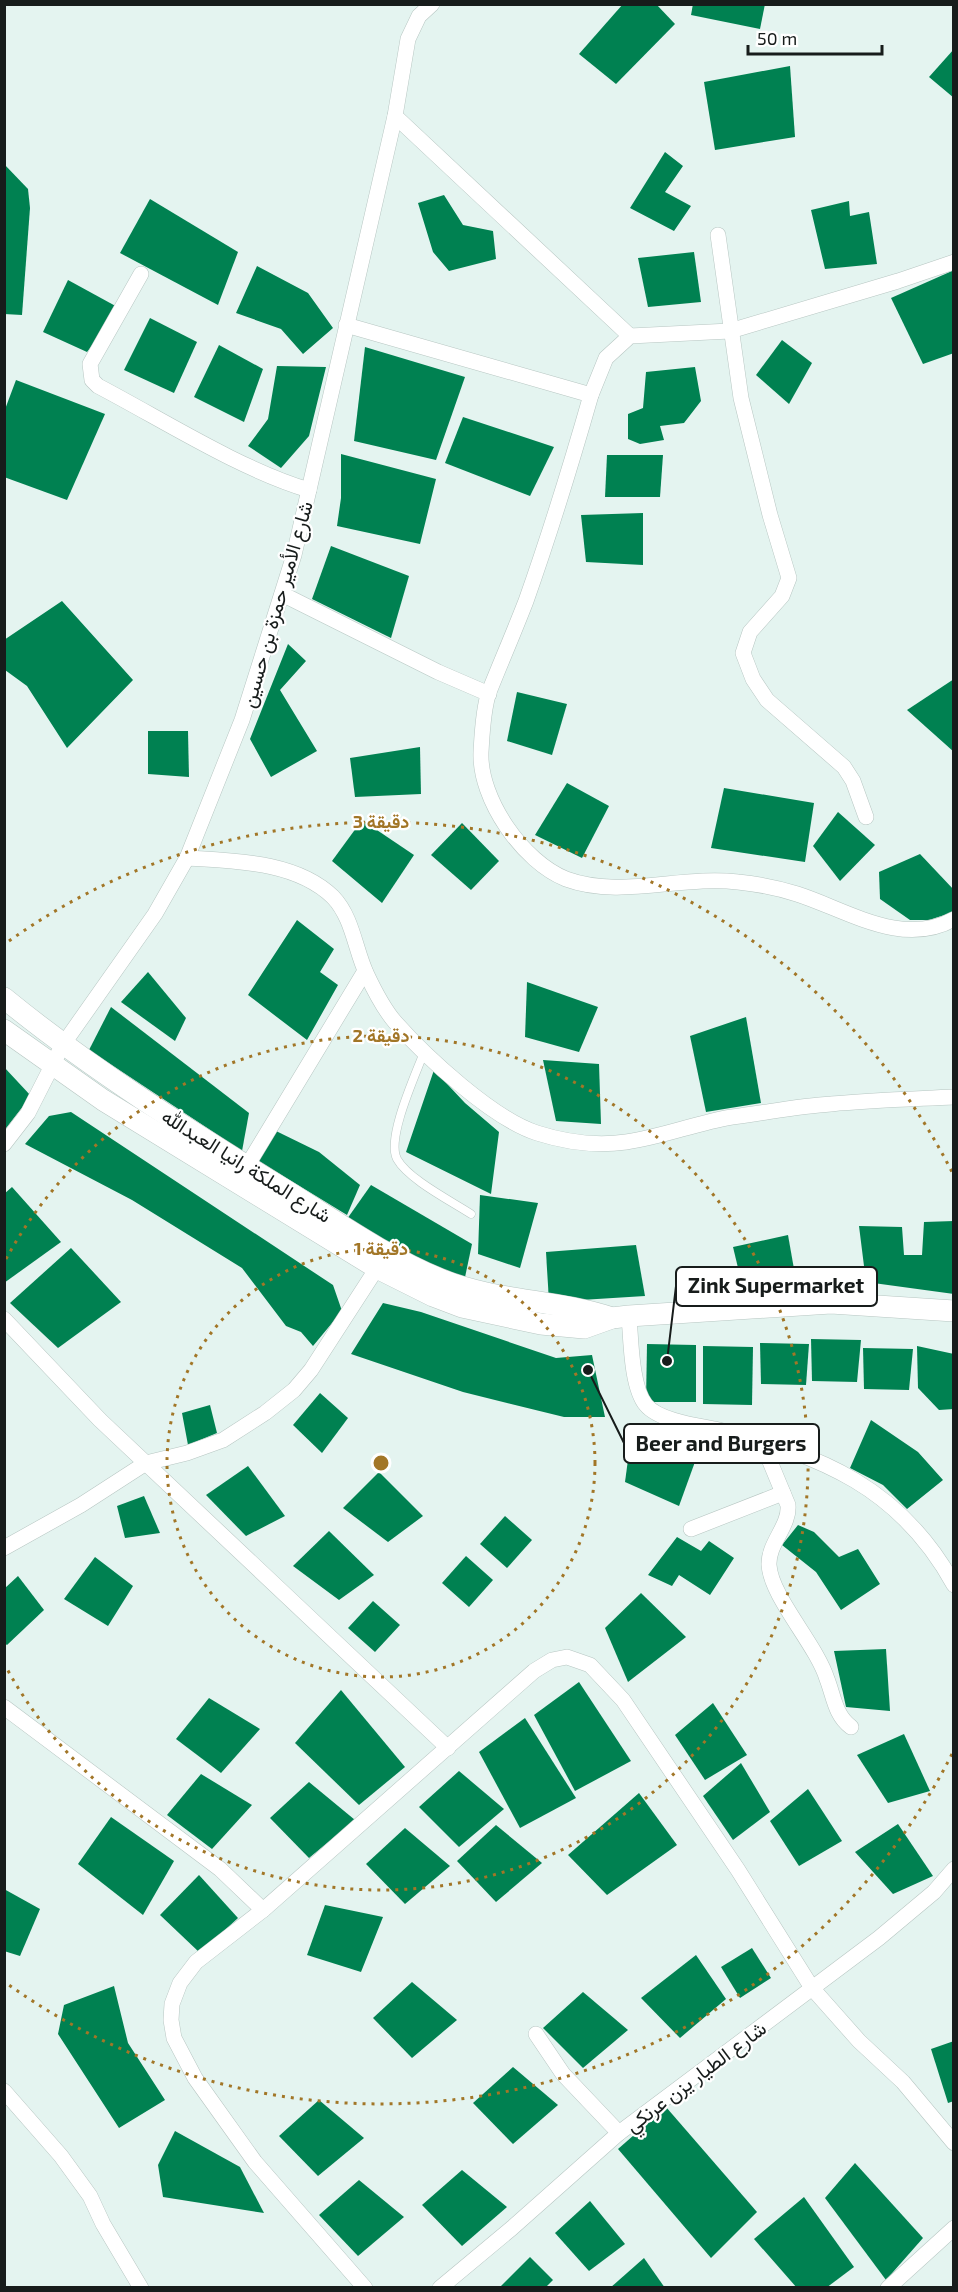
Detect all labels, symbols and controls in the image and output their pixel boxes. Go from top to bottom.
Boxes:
scale bar [748,18,882,56]
text: 50 m [757,27,797,49]
street label: شارع الأمير حمزة بن حسين [235,498,320,711]
text: 3 دقيقة [353,810,409,833]
text: 2 دقيقة [353,1024,409,1047]
street label: شارع الملكة رانيا العبدالله [156,1103,336,1229]
text: 1 دقيقة [354,1237,408,1260]
callout: Zink Supermarket [676,1267,877,1306]
text: Zink Supermarket [688,1272,865,1297]
callout: Beer and Burgers [624,1424,819,1463]
text: Beer and Burgers [636,1430,806,1455]
centre of rings [371,1453,391,1473]
street label: شارع الطيار يزن عرنكي [620,2015,774,2142]

